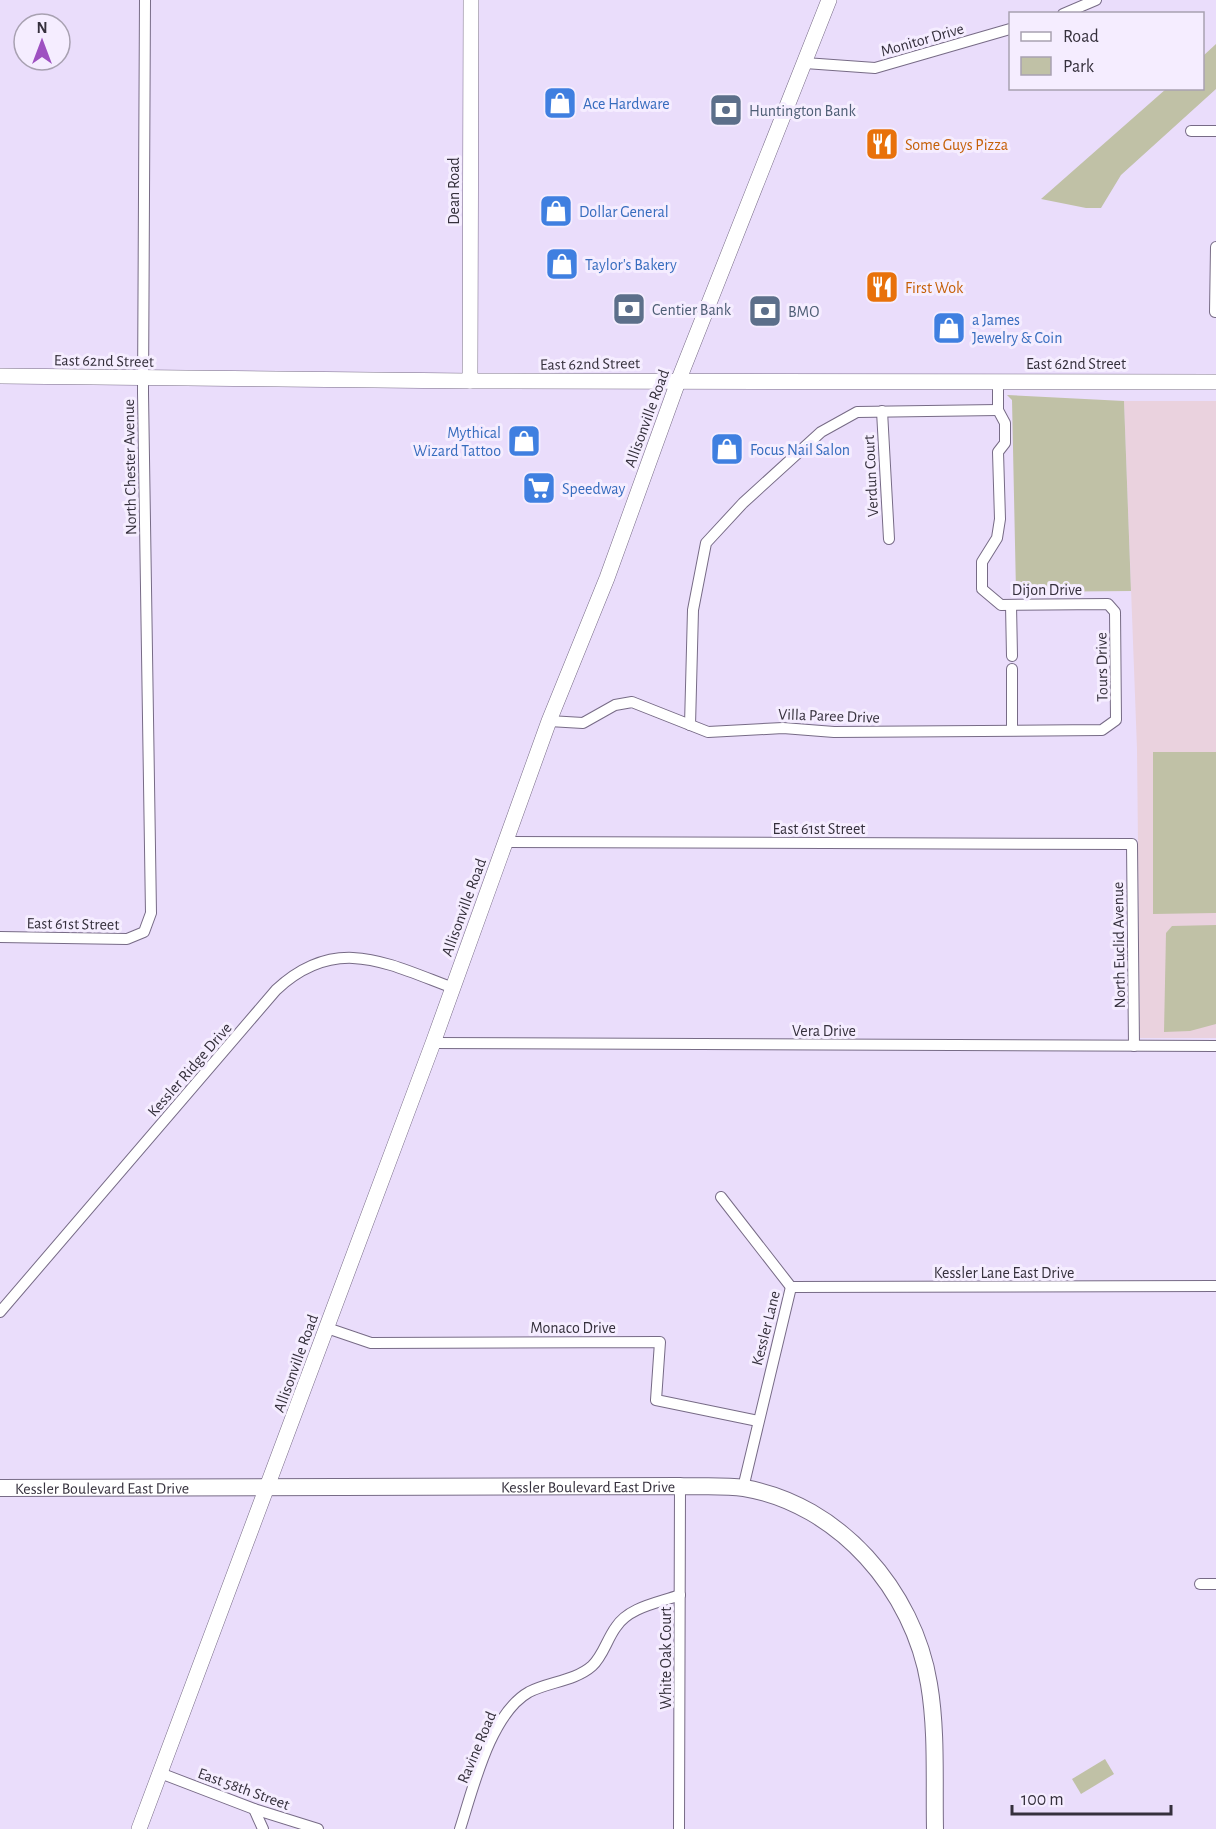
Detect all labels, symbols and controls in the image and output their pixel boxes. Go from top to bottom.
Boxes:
north arrow [12,12,72,72]
legend [1009,12,1204,90]
text: N [36,20,48,36]
street label: Monitor Drive [879,20,966,59]
text: Road [1063,28,1099,46]
text: Park [1063,58,1095,76]
shop icon: Ace Hardware [542,85,578,121]
bank icon: Huntington Bank [708,92,744,128]
place label: Ace Hardware [583,96,670,112]
place label: Huntington Bank [749,103,857,119]
restaurant icon: Some Guys Pizza [864,126,900,162]
place label: Some Guys Pizza [905,137,1008,154]
street label: Dean Road [446,157,462,225]
shop icon: Dollar General [538,193,574,229]
place label: Dollar General [579,204,669,220]
shop icon: Taylor's Bakery [544,246,580,282]
place label: Taylor's Bakery [585,257,677,274]
restaurant icon: First Wok [864,269,900,305]
place label: First Wok [905,280,964,296]
bank icon: Centier Bank [611,291,647,327]
bank icon: BMO [747,293,783,329]
place label: Centier Bank [652,302,732,318]
place label: BMO [788,304,819,320]
shop icon: a James Jewelry & Coin [931,310,967,346]
place label: a James Jewelry & Coin [972,312,1062,347]
street label: East 62nd Street [54,352,154,370]
street label: East 62nd Street [540,355,640,373]
street label: East 62nd Street [1026,356,1126,372]
street label: Allisonville Road [622,367,672,469]
street label: North Chester Avenue [121,399,139,535]
shop icon: Mythical Wizard Tattoo [506,423,542,459]
place label: Mythical Wizard Tattoo [413,425,501,459]
shop icon: Focus Nail Salon [709,431,745,467]
street label: Verdun Court [861,434,881,517]
place label: Focus Nail Salon [750,442,850,458]
supermarket icon: Speedway [521,470,557,506]
place label: Speedway [562,481,625,498]
street label: Dijon Drive [1012,582,1082,599]
street label: Tours Drive [1093,632,1111,702]
street label: Villa Paree Drive [778,706,880,726]
street label: East 61st Street [773,821,865,837]
street label: Allisonville Road [439,856,489,958]
street label: North Euclid Avenue [1110,882,1128,1008]
street label: East 61st Street [26,915,120,933]
street label: Kessler Ridge Drive [145,1020,235,1120]
street label: Vera Drive [792,1023,856,1039]
street label: Kessler Lane East Drive [934,1265,1074,1281]
street label: Kessler Lane [749,1289,783,1367]
street label: Allisonville Road [271,1312,321,1414]
street label: Monaco Drive [530,1320,616,1336]
street label: Kessler Boulevard East Drive [501,1479,675,1496]
street label: Kessler Boulevard East Drive [15,1480,189,1497]
street label: White Oak Court [658,1607,674,1709]
street label: Ravine Road [455,1709,499,1786]
street label: East 58th Street [196,1765,292,1813]
scale bar [1012,1778,1171,1816]
text: 100 m [1021,1791,1064,1809]

